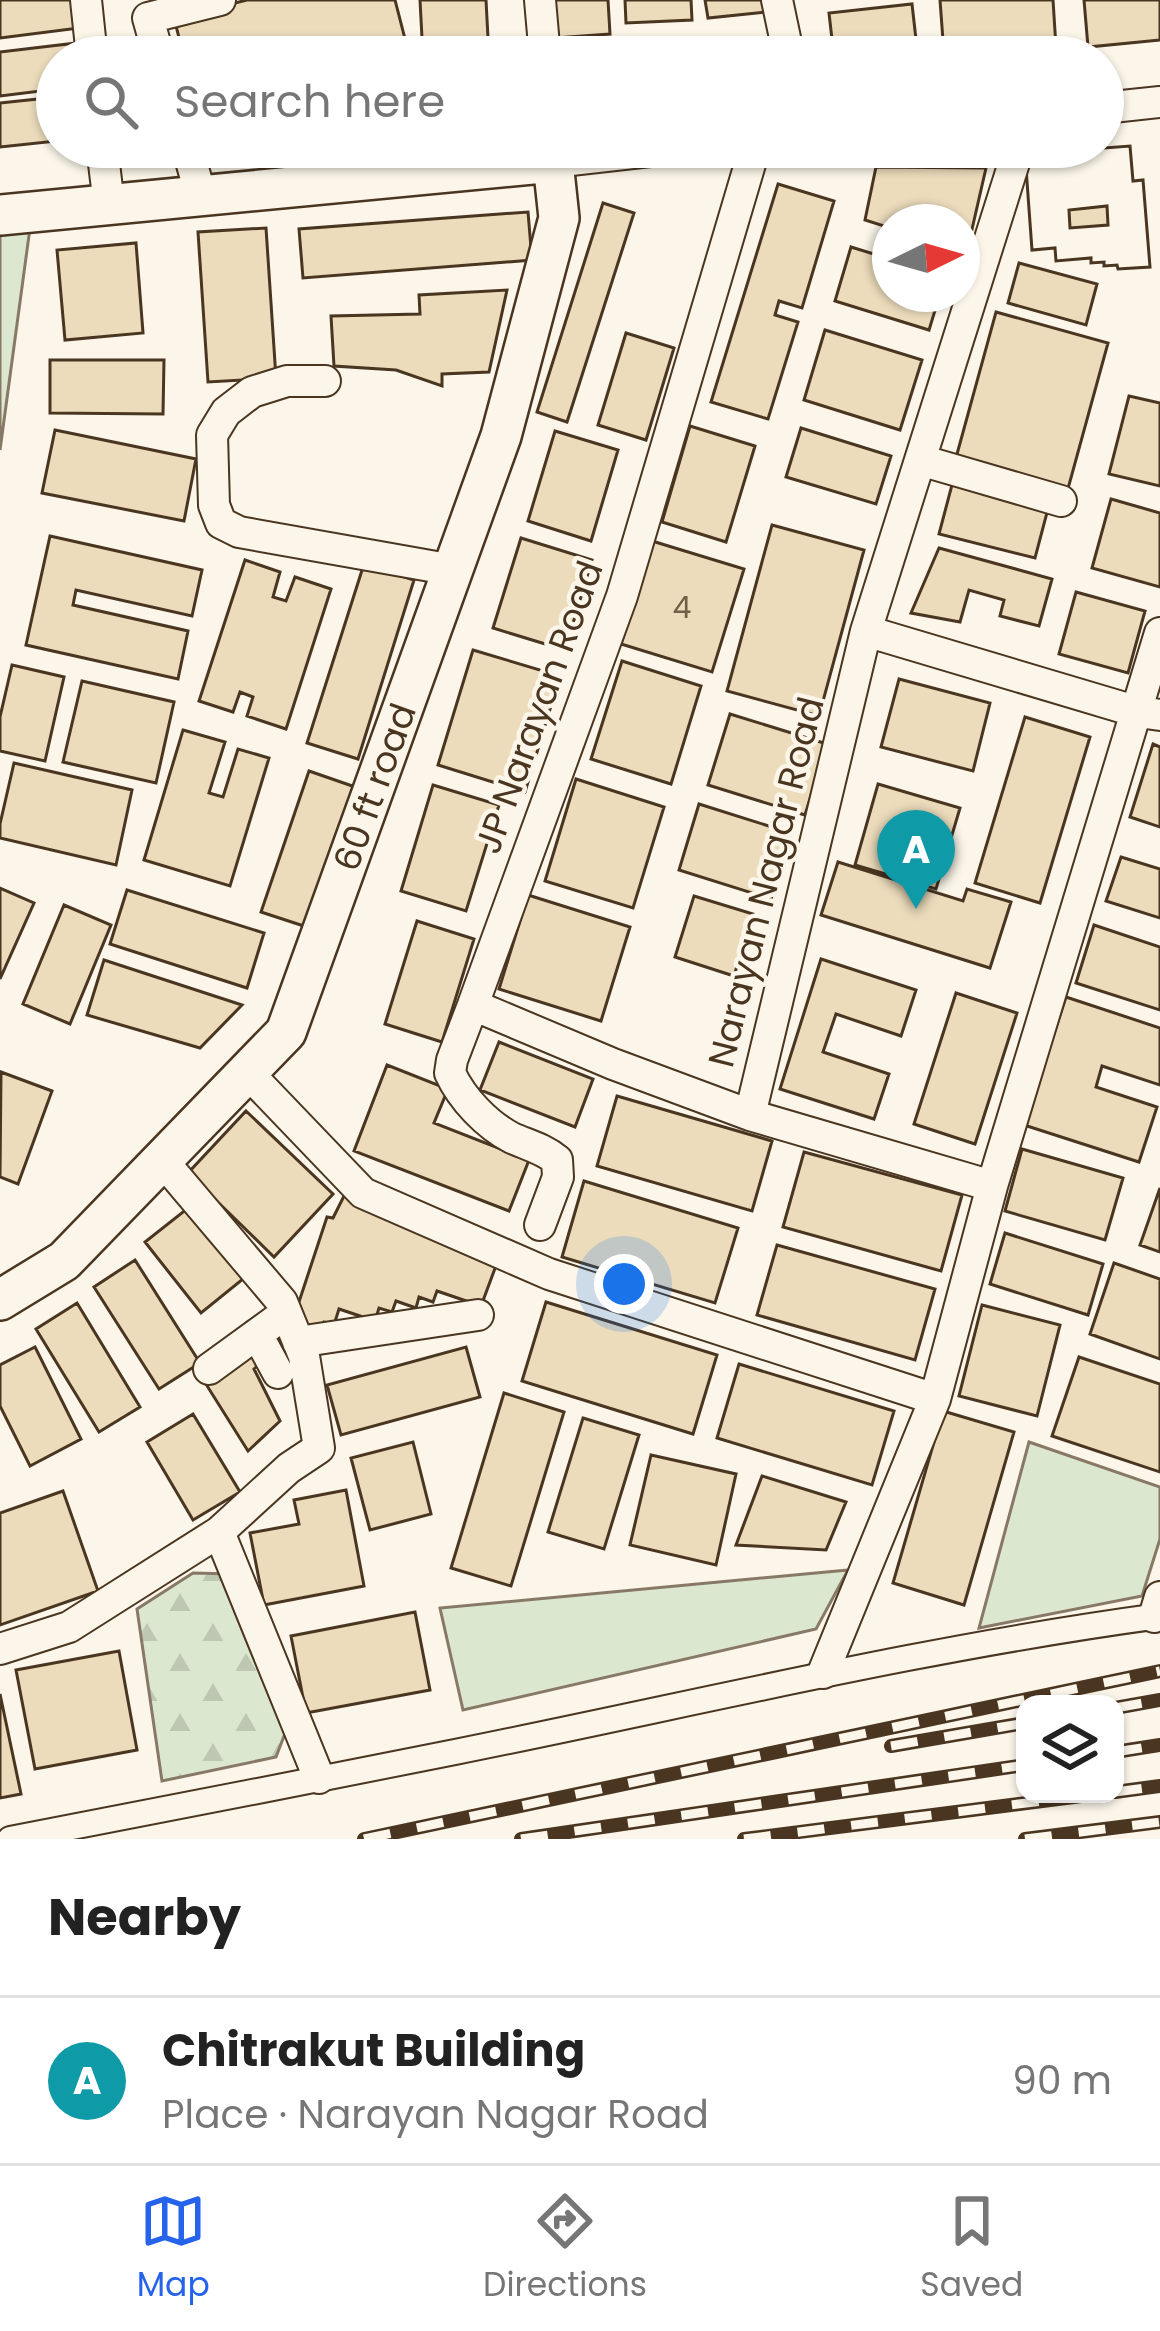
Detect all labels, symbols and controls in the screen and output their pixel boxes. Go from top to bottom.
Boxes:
search box [36,36,1124,168]
icon: search [78,69,144,135]
text: Search here [174,70,445,133]
north arrow [872,204,980,312]
street label: JP Narayan Road [462,554,616,860]
house number: 4 [673,586,691,629]
street label: Narayan Nagar Road [695,692,837,1072]
street label: 60 ft road [321,696,429,878]
pin: A [877,810,955,909]
your location [594,1254,654,1314]
map controls [1016,1695,1124,1803]
button: layers [1016,1695,1124,1803]
text: Nearby [48,1881,241,1953]
text: Chitrakut Building [162,2019,585,2082]
text: A [73,2053,101,2108]
text: 90 m [1012,2053,1112,2108]
text: Place · Narayan Nagar Road [162,2087,709,2142]
tab: Map [137,2188,210,2310]
tab: Directions [483,2188,647,2310]
tab: Saved [920,2188,1023,2310]

